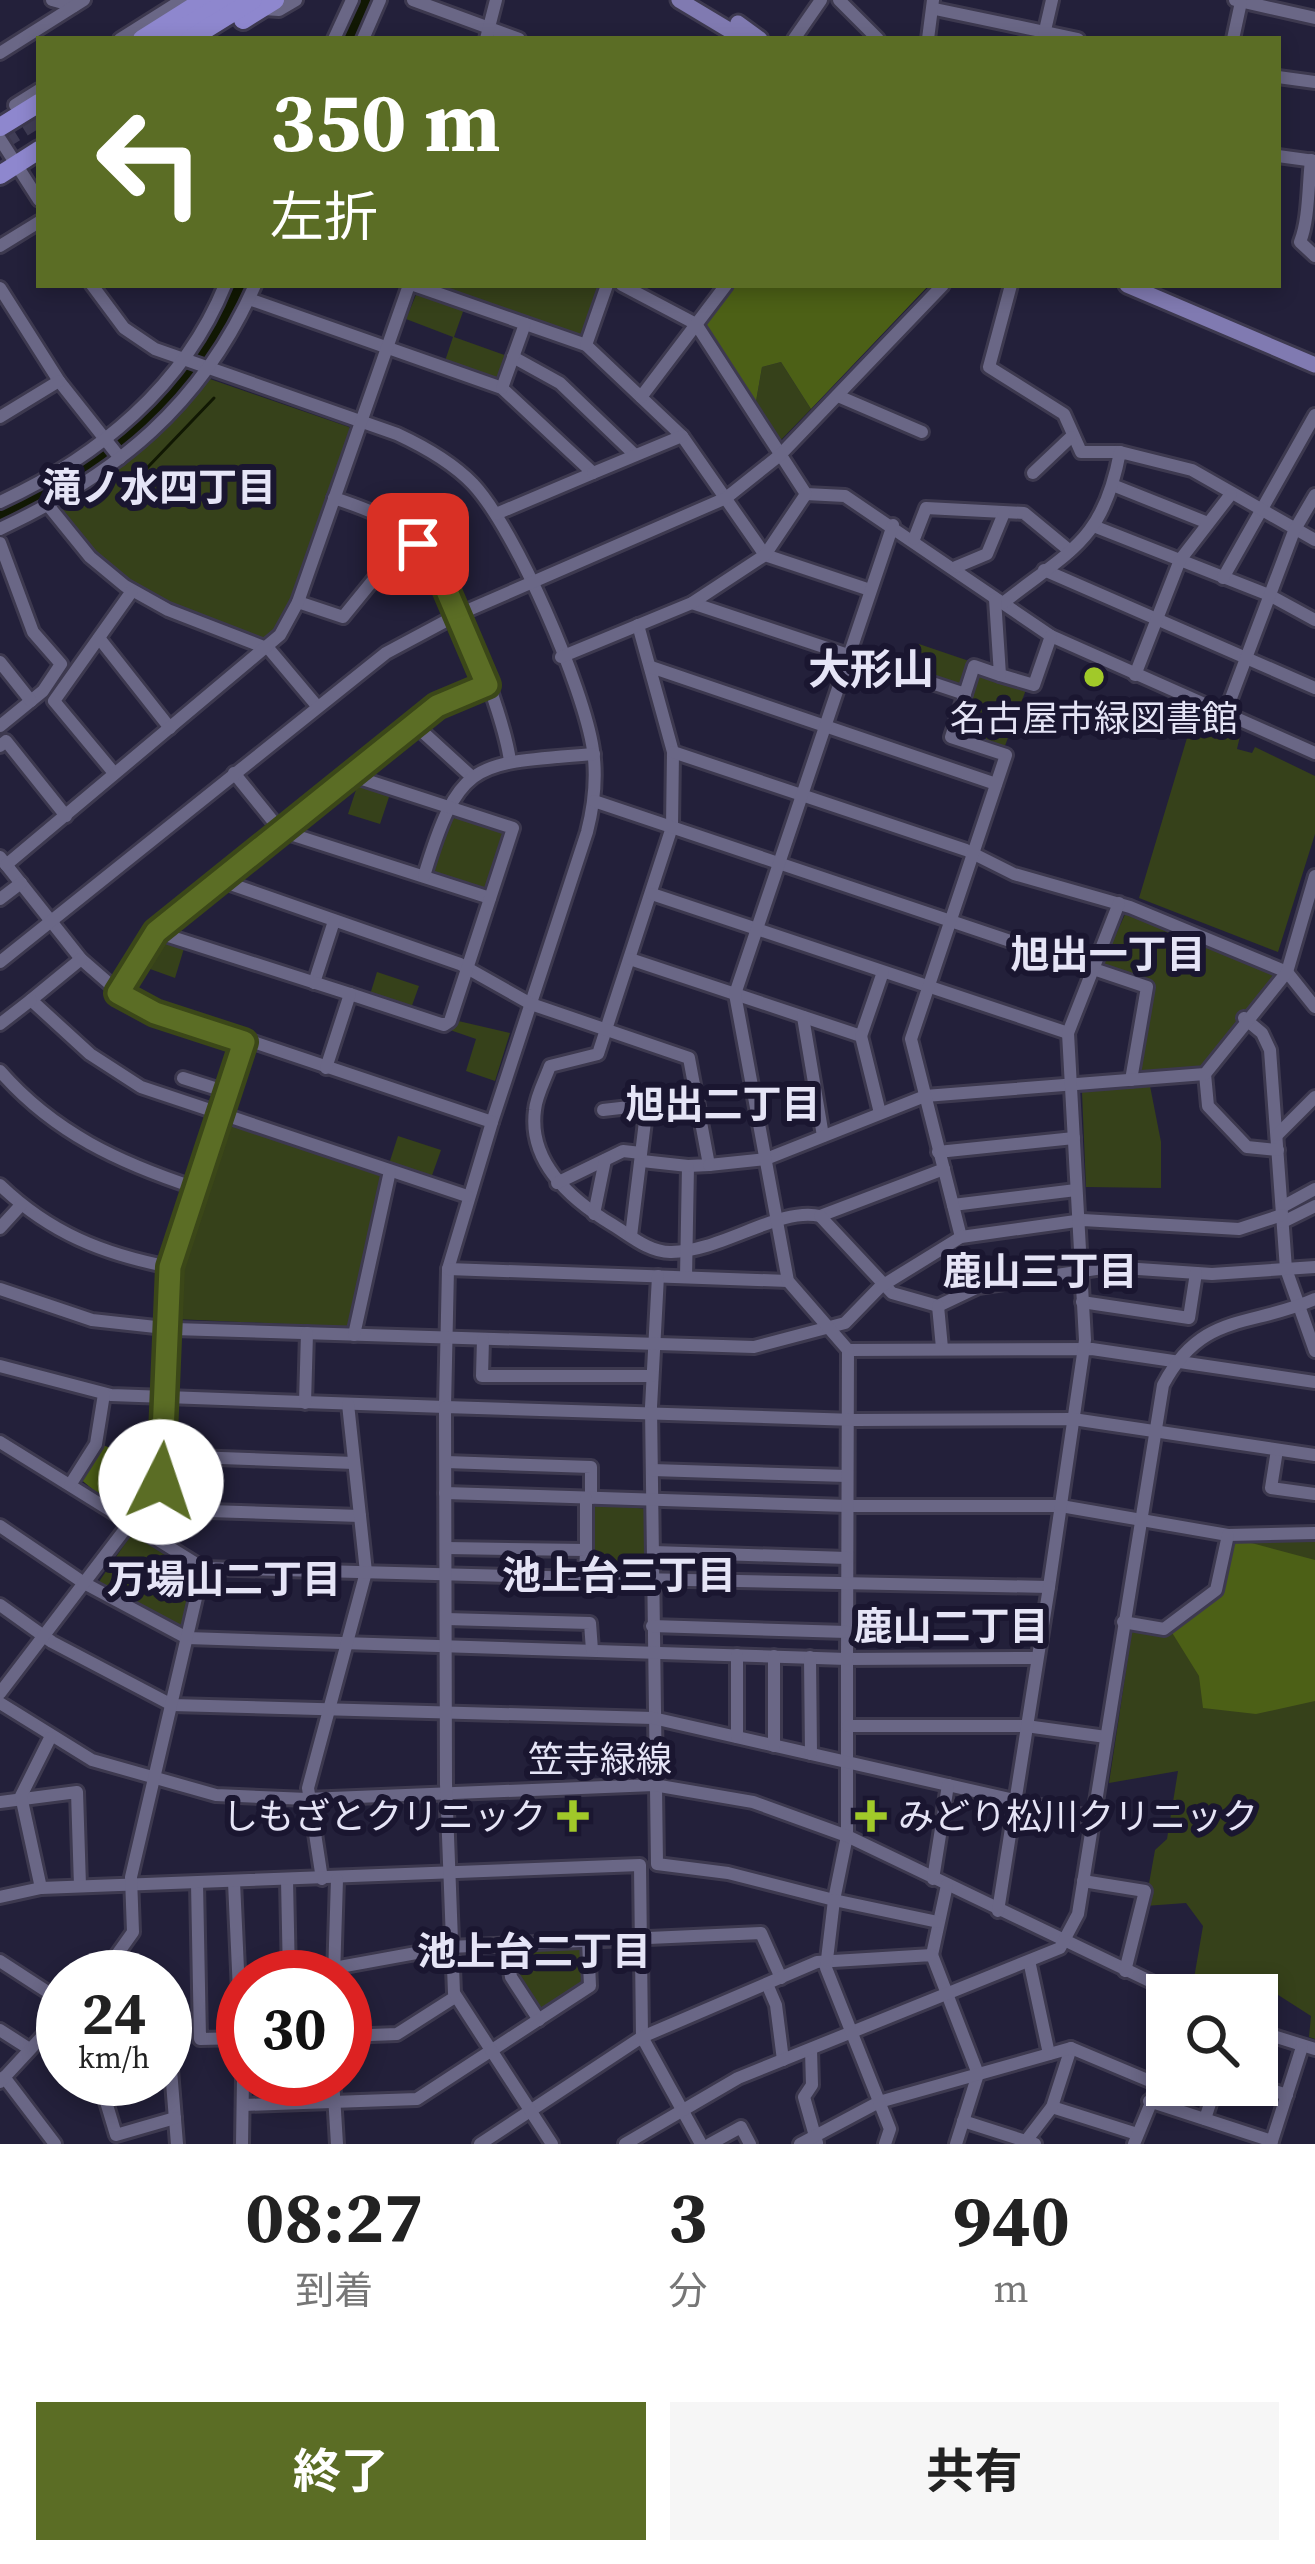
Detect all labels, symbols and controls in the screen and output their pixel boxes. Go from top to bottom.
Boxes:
text: 350 m [270,64,501,179]
icon: left [72,84,228,240]
text: 左折 [270,180,378,254]
district label: 滝ノ水四丁目 [42,461,276,514]
pin [367,493,469,595]
icon: arrive [385,511,451,577]
district label: 大形山 [808,640,934,698]
marker: 名古屋市緑図書館 [1081,664,1107,690]
place label: 名古屋市緑図書館 [950,694,1238,743]
district label: 旭出一丁目 [1010,928,1206,981]
district label: 旭出二丁目 [625,1078,821,1131]
district label: 鹿山三丁目 [942,1245,1138,1298]
position arrow [98,1419,224,1545]
district label: 池上台三丁目 [502,1549,736,1602]
district label: 万場山二丁目 [107,1553,341,1606]
district label: 鹿山二丁目 [853,1600,1049,1653]
street label: 笠寺緑線 [528,1735,672,1784]
place label: しもざとクリニック [222,1792,546,1841]
place label: みどり松川クリニック [898,1792,1258,1841]
marker: しもざとクリニック [557,1800,589,1832]
marker: みどり松川クリニック [855,1800,887,1832]
district label: 池上台二丁目 [417,1925,651,1978]
speed limit sign: 30 [216,1950,372,2106]
text: 24 [81,1972,147,2054]
map controls [1146,1974,1278,2106]
button: search [1146,1974,1278,2106]
text: km/h [78,2037,150,2078]
text: 08:27 [245,2167,423,2266]
text: 3 [668,2167,707,2266]
text: 940 [953,2170,1070,2269]
text: m [994,2262,1029,2315]
text: 到着 [295,2264,373,2317]
text: 分 [668,2264,707,2317]
button: 終了 [36,2402,646,2540]
button: 共有 [670,2402,1279,2540]

